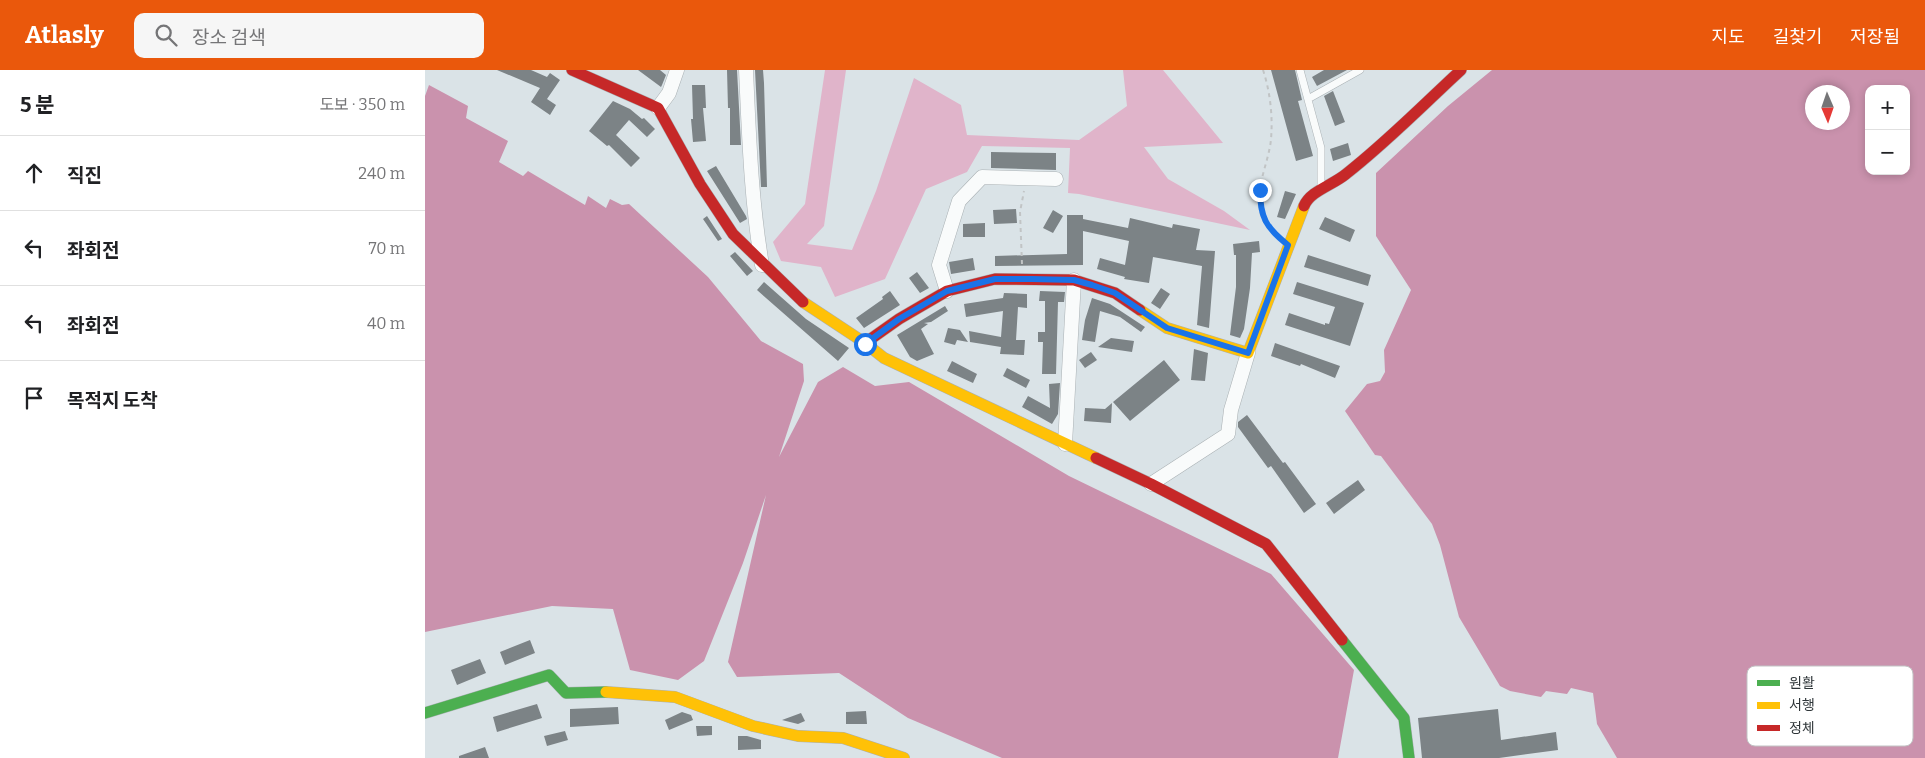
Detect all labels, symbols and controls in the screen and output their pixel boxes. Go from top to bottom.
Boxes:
search box [134,13,484,58]
text: Atlasly [25,21,104,49]
icon: search [152,21,180,49]
text: 장소 검색 [192,26,266,49]
text: 지도 [1712,26,1745,48]
text: 길찾기 [1773,26,1822,48]
text: 저장됨 [1850,26,1900,48]
north arrow [1805,85,1850,130]
map controls [1865,85,1910,175]
button: + [1865,85,1910,130]
text: 5 분 [20,92,55,118]
text: 도보 · 350 m [319,95,405,114]
button: − [1865,130,1910,175]
icon: ahead [20,159,48,187]
text: 직진 [67,164,102,187]
text: 240 m [358,164,405,183]
route end [1249,179,1272,202]
icon: left [20,234,48,262]
text: 좌회전 [67,239,119,262]
text: 70 m [369,239,405,258]
icon: left [20,309,48,337]
text: 좌회전 [67,314,119,337]
text: 40 m [367,314,405,333]
route start [854,333,877,356]
icon: arrive [20,384,48,412]
text: 목적지 도착 [67,389,158,412]
legend [1747,666,1913,746]
text: 원활 [1789,675,1815,692]
text: 서행 [1789,697,1815,714]
text: 정체 [1789,720,1815,737]

